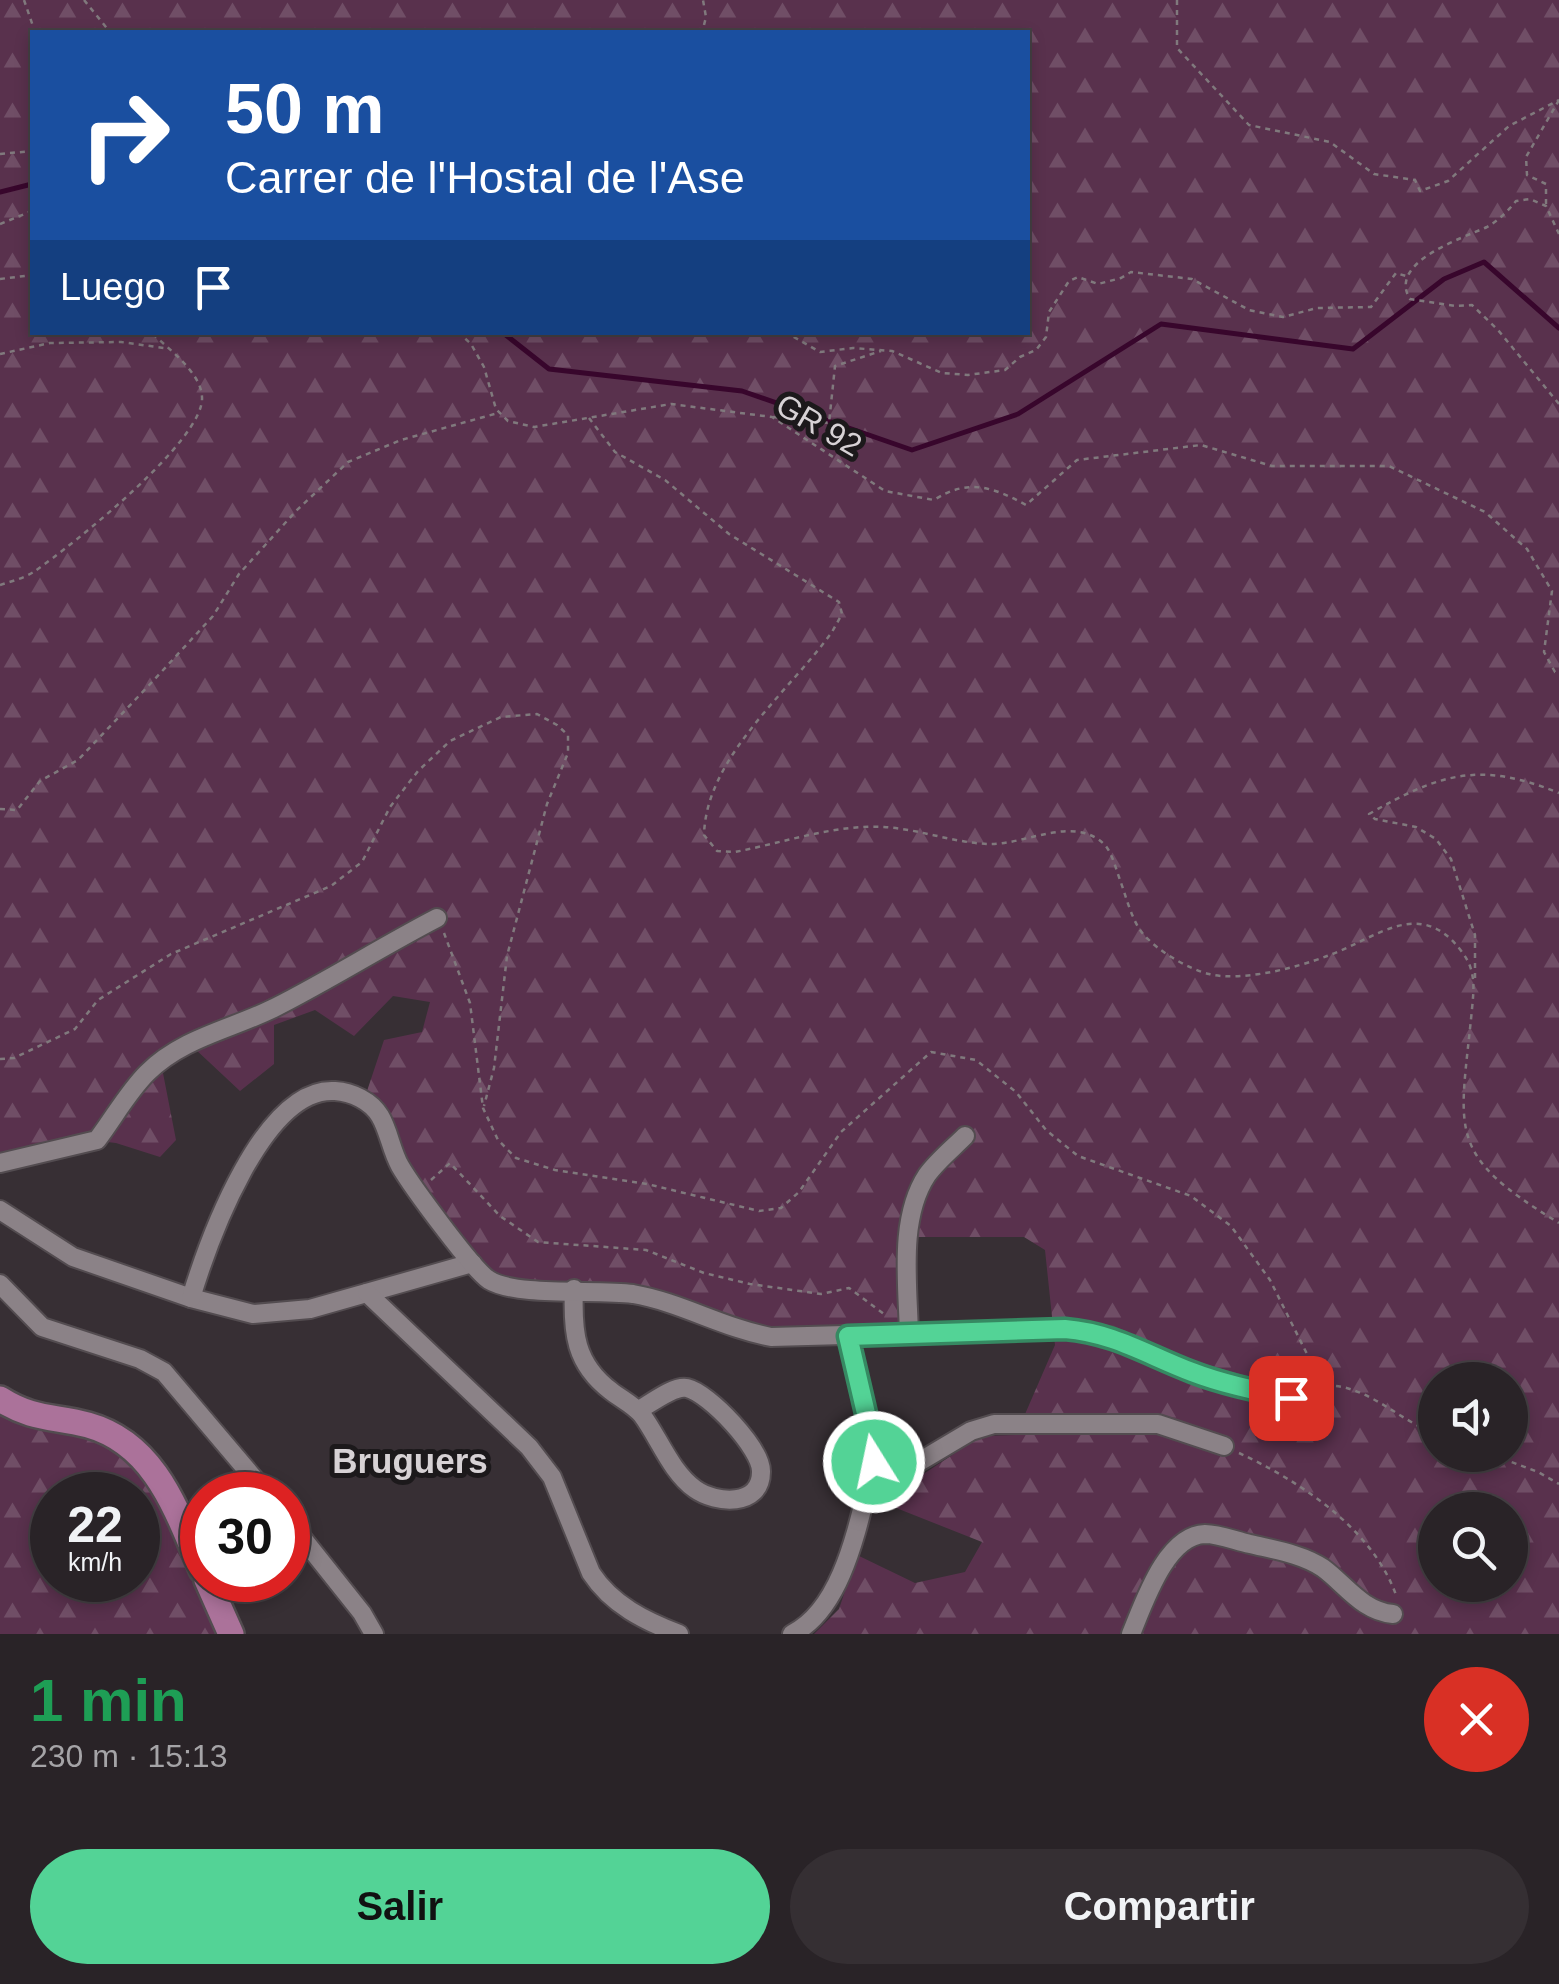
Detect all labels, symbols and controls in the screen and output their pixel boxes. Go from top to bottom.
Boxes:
icon: right [60,70,190,200]
text: 50 m [225,70,385,148]
text: Carrer de l'Hostal de l'Ase [225,152,745,203]
icon: arrive [186,260,241,315]
text: Luego [60,266,166,308]
street label: GR 92 [770,386,868,464]
pin [1249,1356,1334,1441]
map controls [1418,1362,1528,1602]
button: sound [1418,1362,1528,1472]
icon: arrive [1264,1371,1319,1426]
position arrow [822,1410,926,1514]
district label: Bruguers [332,1441,488,1480]
speed limit sign: 30 [180,1472,310,1602]
button: search [1418,1492,1528,1602]
text: 22 [67,1497,123,1553]
text: km/h [68,1548,122,1576]
text: 1 min [30,1667,187,1734]
button: close [1424,1667,1529,1772]
text: 230 m · 15:13 [30,1738,227,1774]
button: Salir [30,1849,770,1964]
button: Compartir [790,1849,1529,1964]

